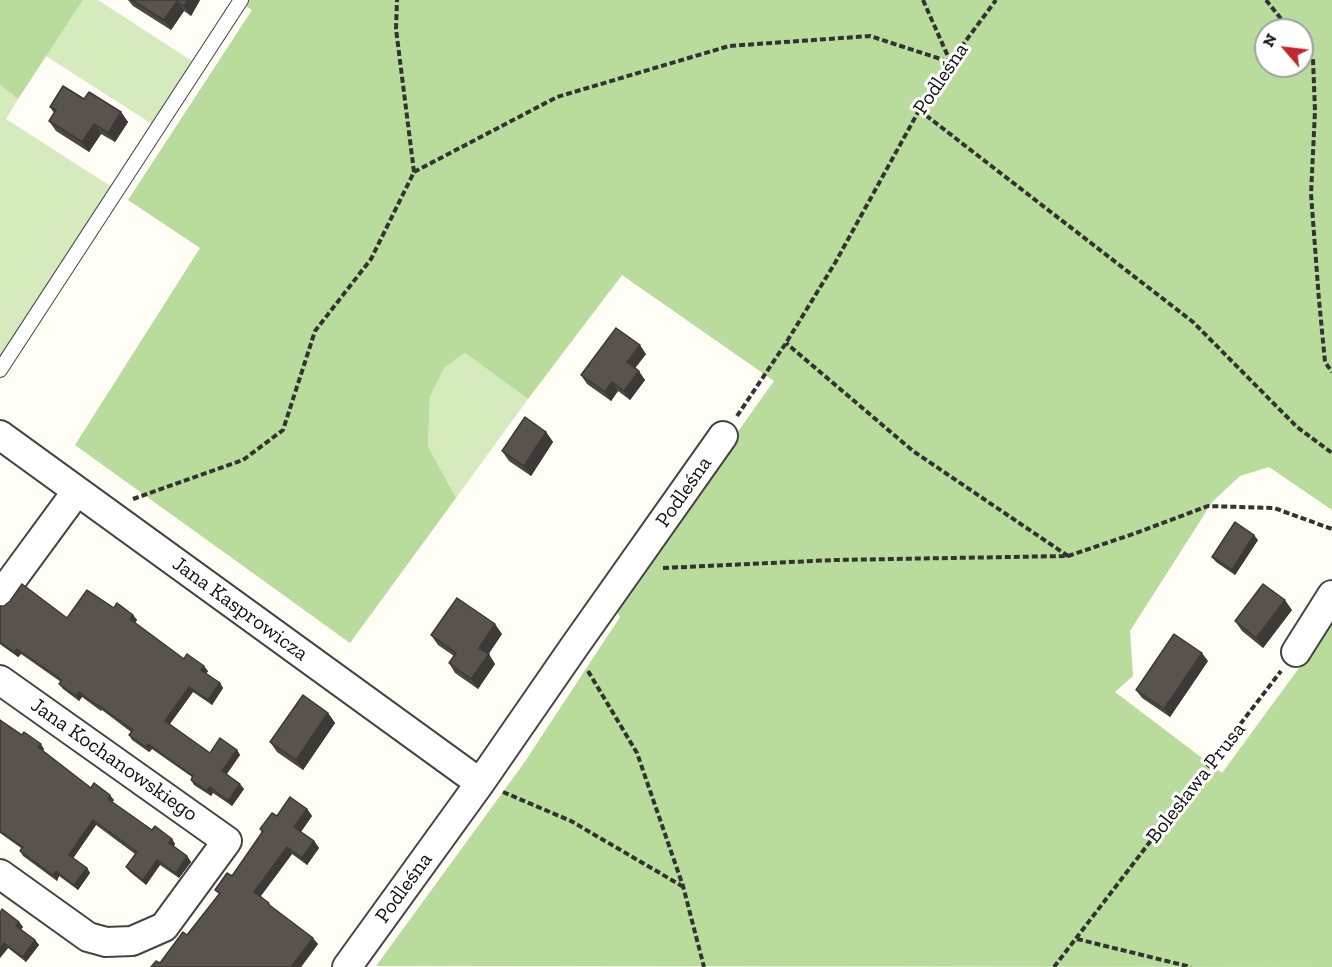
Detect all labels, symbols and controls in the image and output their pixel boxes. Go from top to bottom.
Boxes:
north arrow [1254,18,1314,78]
text: N [1258,30,1281,50]
street label: Podleśna [908,38,974,120]
street label: Podleśna [651,452,717,532]
street label: Jana Kasprowicza [167,551,313,667]
street label: Jana Kochanowskiego [26,693,202,827]
street label: Bolesława Prusa [1141,717,1251,849]
street label: Podleśna [370,848,438,928]

